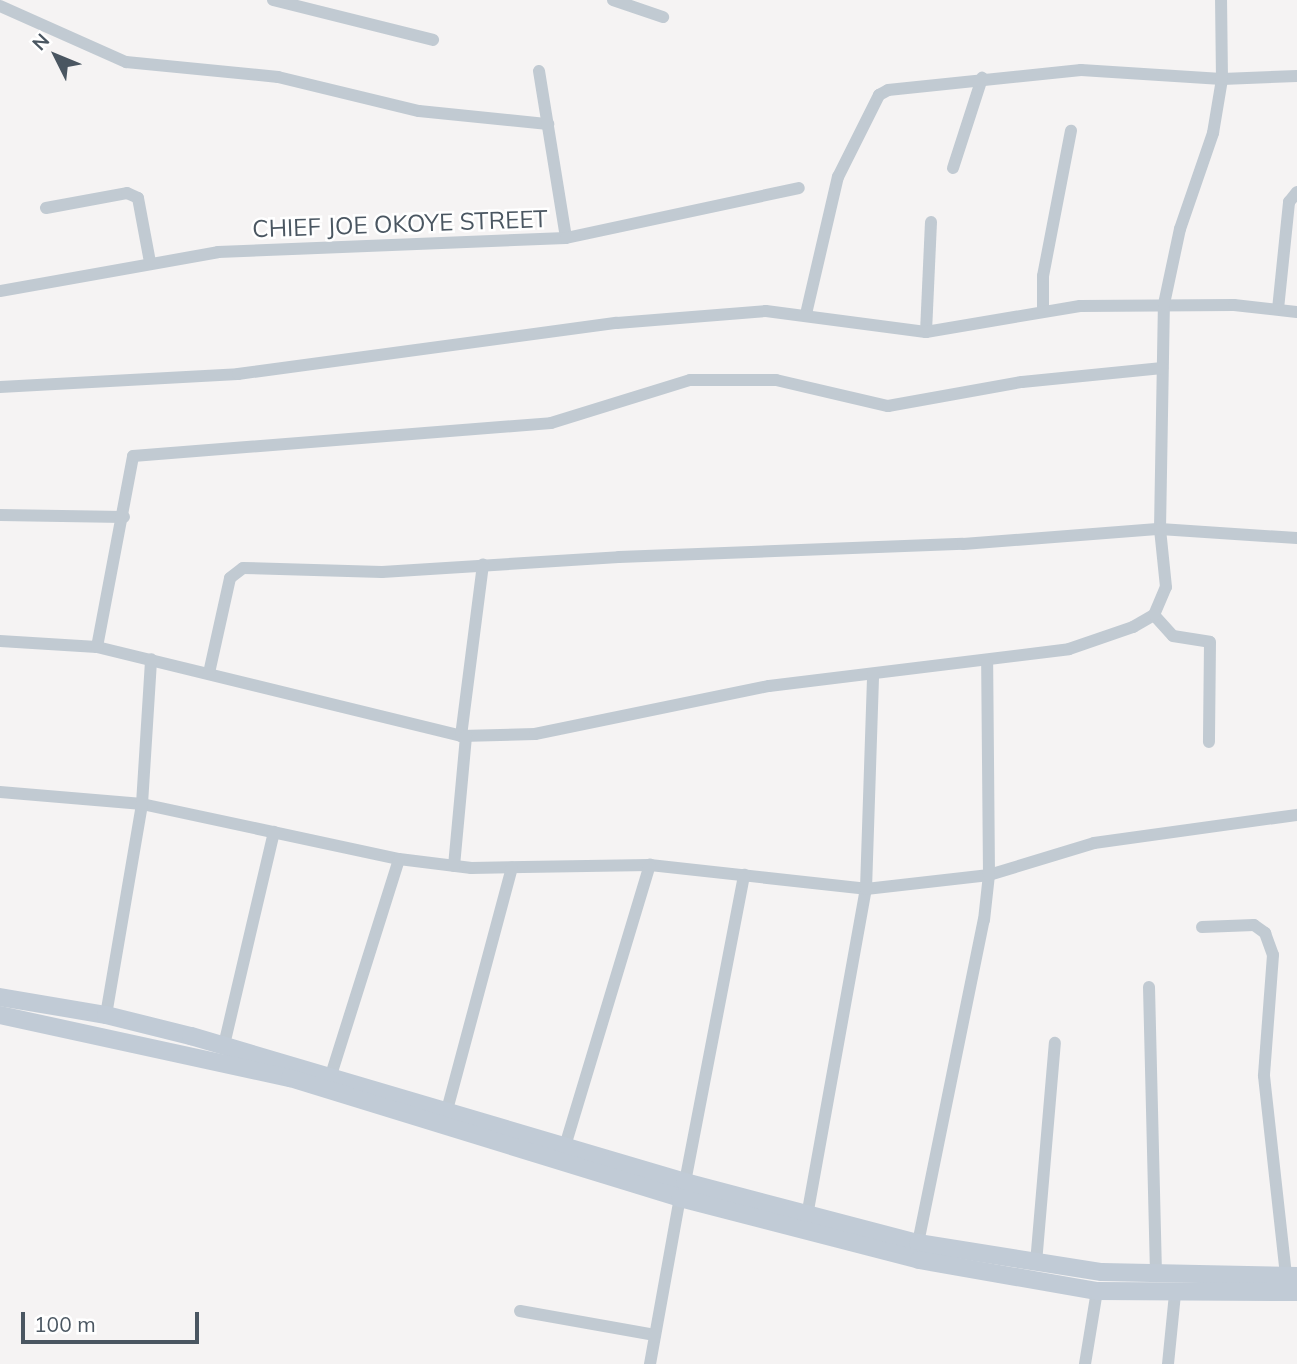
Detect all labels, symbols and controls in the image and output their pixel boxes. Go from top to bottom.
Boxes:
north arrow [21,21,91,91]
text: N [27,28,54,55]
street label: CHIEF JOE OKOYE STREET [252,204,548,244]
scale bar [24,1298,203,1342]
text: 100 m [34,1311,96,1337]

